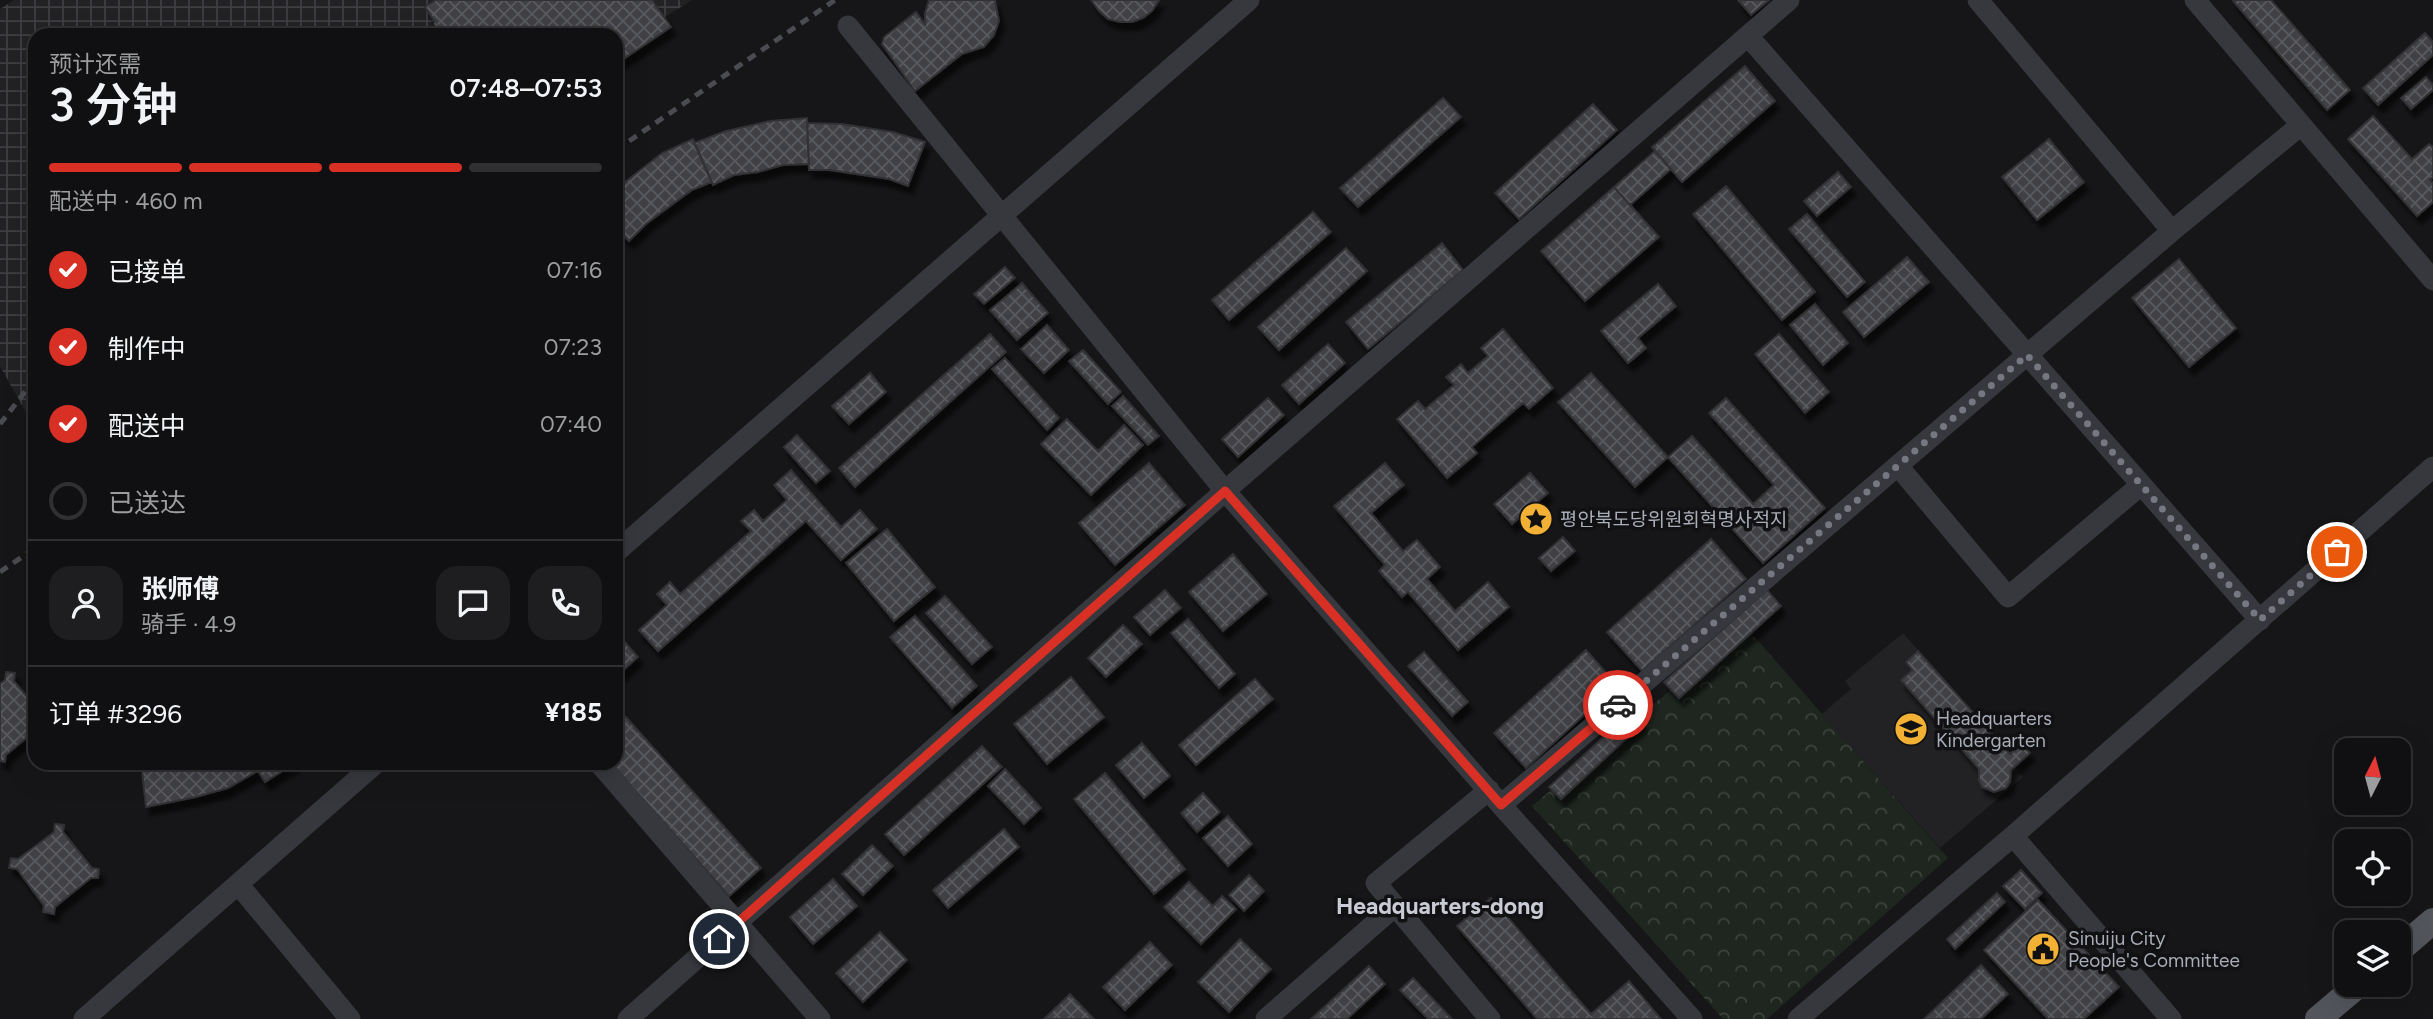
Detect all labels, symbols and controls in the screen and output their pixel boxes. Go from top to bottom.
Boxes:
text: 预计还需 [49,50,141,78]
text: 07:48–07:53 [449,72,602,104]
text: 3 分钟 [49,77,177,133]
text: 配送中 · 460 m [49,187,203,215]
icon: check [49,251,87,289]
text: 已接单 [108,256,186,288]
text: 07:16 [547,256,602,284]
icon: check [49,328,87,366]
text: 制作中 [108,333,186,365]
text: 07:23 [544,333,602,361]
icon: check [49,405,87,443]
text: 配送中 [108,410,186,442]
text: 07:40 [540,410,602,438]
text: 已送达 [108,487,186,519]
place icon: 평안북도당위원회혁명사적지 [1517,500,1555,538]
place label: 평안북도당위원회혁명사적지 [1560,508,1787,531]
pin [2307,522,2367,582]
icon: bag [2318,533,2356,571]
button: person [49,566,123,640]
button: chat [436,566,510,640]
button: phone [528,566,602,640]
text: 张师傅 [141,573,219,605]
text: 骑手 · 4.9 [141,610,236,638]
courier [1583,670,1653,740]
icon: car [1599,686,1637,724]
text: ¥185 [545,696,602,728]
text: 订单 #3296 [49,698,182,730]
place label: Headquarters Kindergarten [1936,707,2052,752]
school or university icon: Headquarters Kindergarten [1892,710,1930,748]
north arrow [2334,738,2412,816]
map controls [2334,738,2411,997]
button: locate [2334,829,2411,906]
district label: Headquarters-dong [1336,892,1544,920]
pin [689,909,749,969]
icon: home [700,920,738,958]
button: layers [2334,920,2411,997]
place label: Sinuiju City People's Committee [2068,927,2240,972]
public building icon: Sinuiju City People's Committee [2024,930,2062,968]

